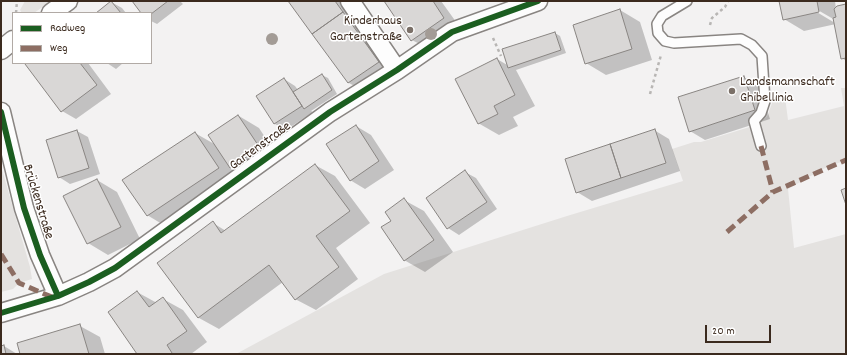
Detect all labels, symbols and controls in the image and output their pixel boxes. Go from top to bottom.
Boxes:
legend [12,12,152,64]
place label: Kinderhaus Gartenstraße [330,14,402,46]
text: Radweg [50,20,85,37]
marker: Kinderhaus Gartenstraße [405,25,415,35]
text: Weg [50,40,67,57]
place label: Landsmannschaft Ghibellinia [740,75,835,108]
marker: Landsmannschaft Ghibellinia [727,86,737,96]
street label: Gartenstraße [227,119,295,175]
street label: Brückenstraße [18,162,56,242]
scale bar [707,317,773,343]
text: 20 m [712,323,735,340]

